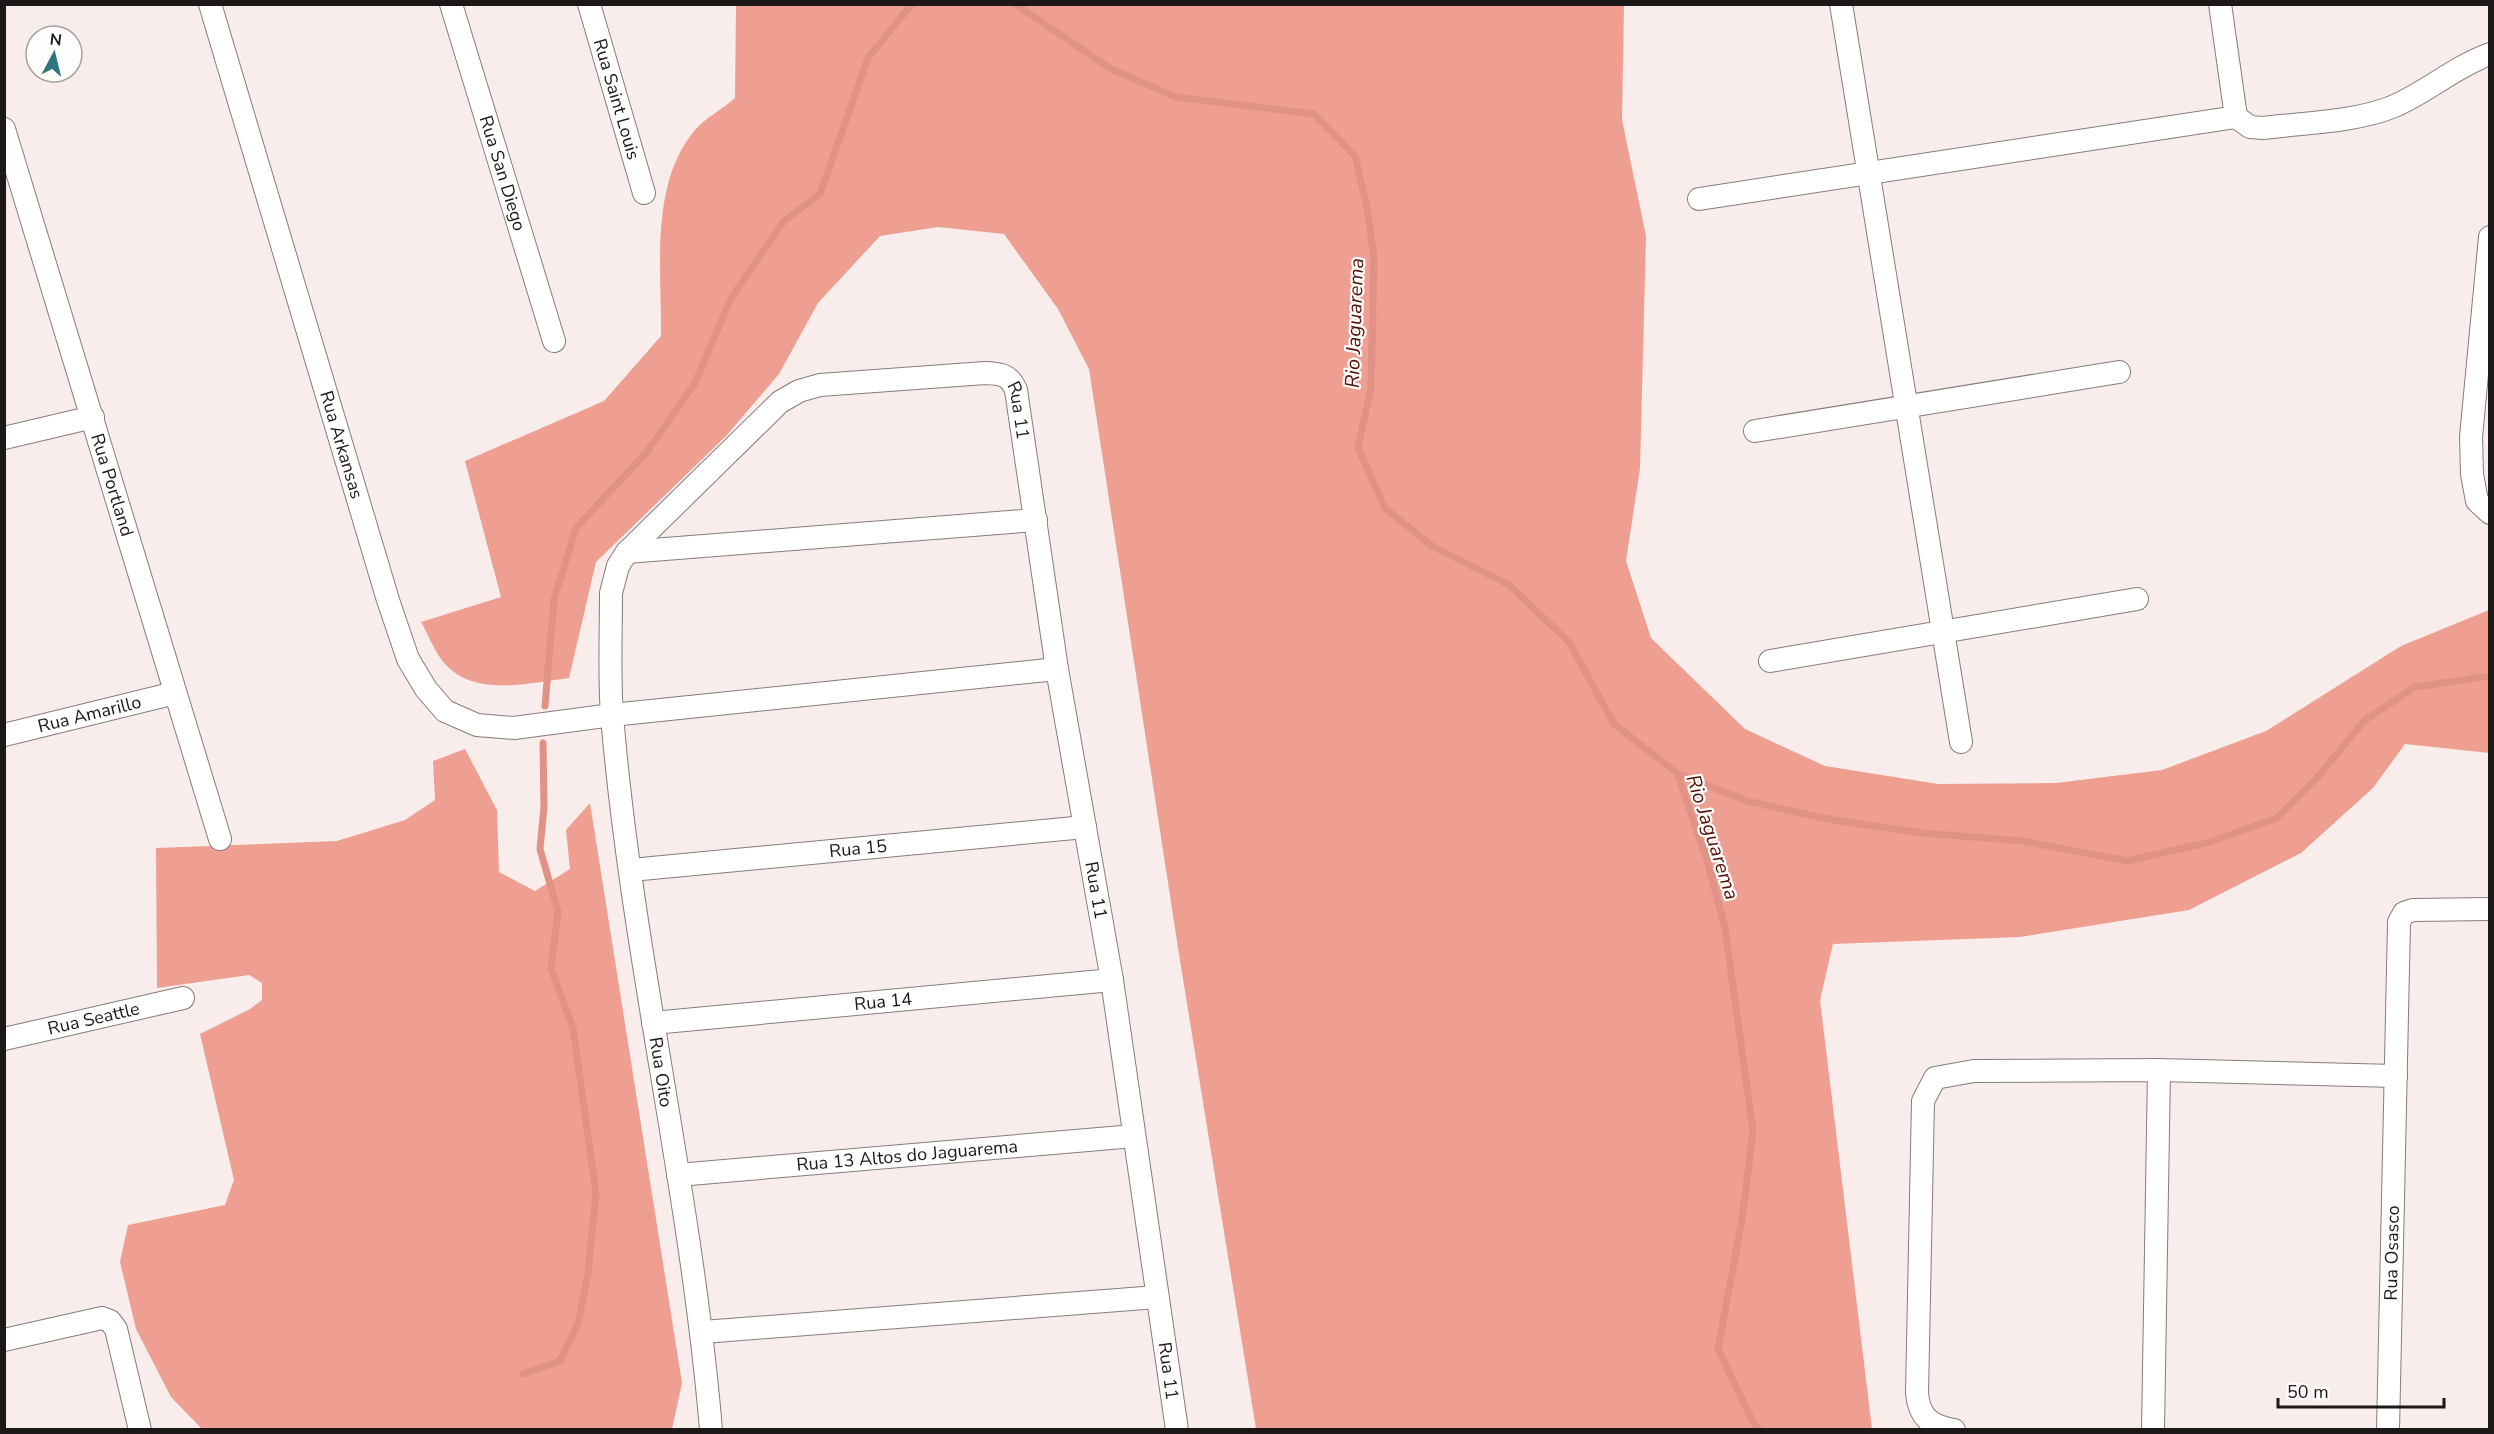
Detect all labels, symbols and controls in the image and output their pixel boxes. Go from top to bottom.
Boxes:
north arrow [24,24,84,84]
text: N [48,28,63,52]
street label: Rua Saint Louis [588,36,646,162]
street label: Rua San Diego [474,113,532,234]
water label: Rio Jaguarema [1339,257,1370,389]
street label: Rua 11 [1002,377,1035,441]
street label: Rua Arkansas [314,388,369,502]
street label: Rua Portland [85,431,139,539]
street label: Rua Amarillo [35,690,144,738]
water label: Rio Jaguarema [1680,771,1745,903]
street label: Rua 15 [828,834,888,863]
street label: Rua 11 [1079,860,1113,921]
street label: Rua 14 [853,987,913,1016]
street label: Rua Seattle [45,996,142,1041]
street label: Rua Oito [644,1035,678,1109]
street label: Rua 13 Altos do Jaguarema [795,1134,1019,1177]
street label: Rua Osasco [2379,1205,2405,1301]
street label: Rua 11 [1152,1340,1184,1401]
scale bar [2278,1371,2444,1409]
text: 50 m [2287,1380,2329,1404]

